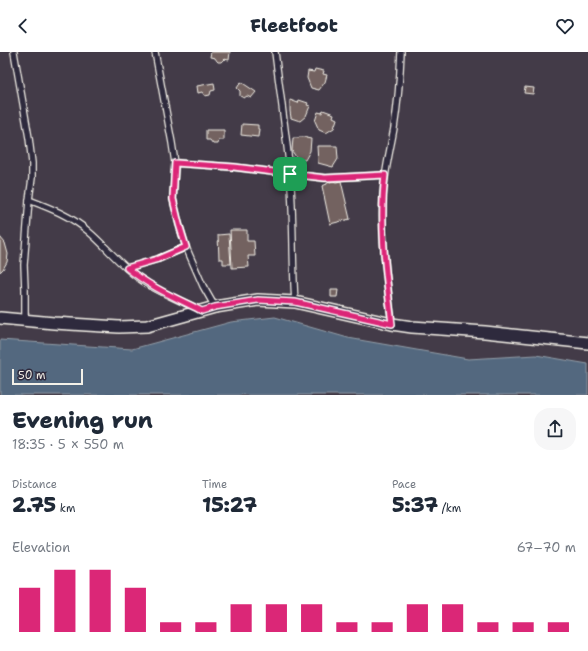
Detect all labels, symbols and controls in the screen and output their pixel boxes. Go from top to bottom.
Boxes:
text: Fleetfoot [250,14,338,38]
icon: back [12,15,34,37]
icon: heart [554,15,576,37]
pin [273,157,307,191]
icon: arrive [279,163,301,185]
scale bar [12,367,83,386]
text: 50 m [18,368,46,383]
text: Evening run [12,406,153,435]
button: share [534,408,576,450]
text: 18:35 · 5 × 550 m [12,436,124,453]
text: Distance [12,477,57,492]
text: Time [202,477,227,492]
text: Pace [392,477,416,492]
text: 2.75 [12,492,56,518]
text: 15:27 [202,492,257,518]
text: 5:37 [392,492,438,518]
text: km [56,501,75,516]
text: /km [438,501,461,516]
text: Elevation [12,539,70,556]
text: 67–70 m [517,539,576,556]

